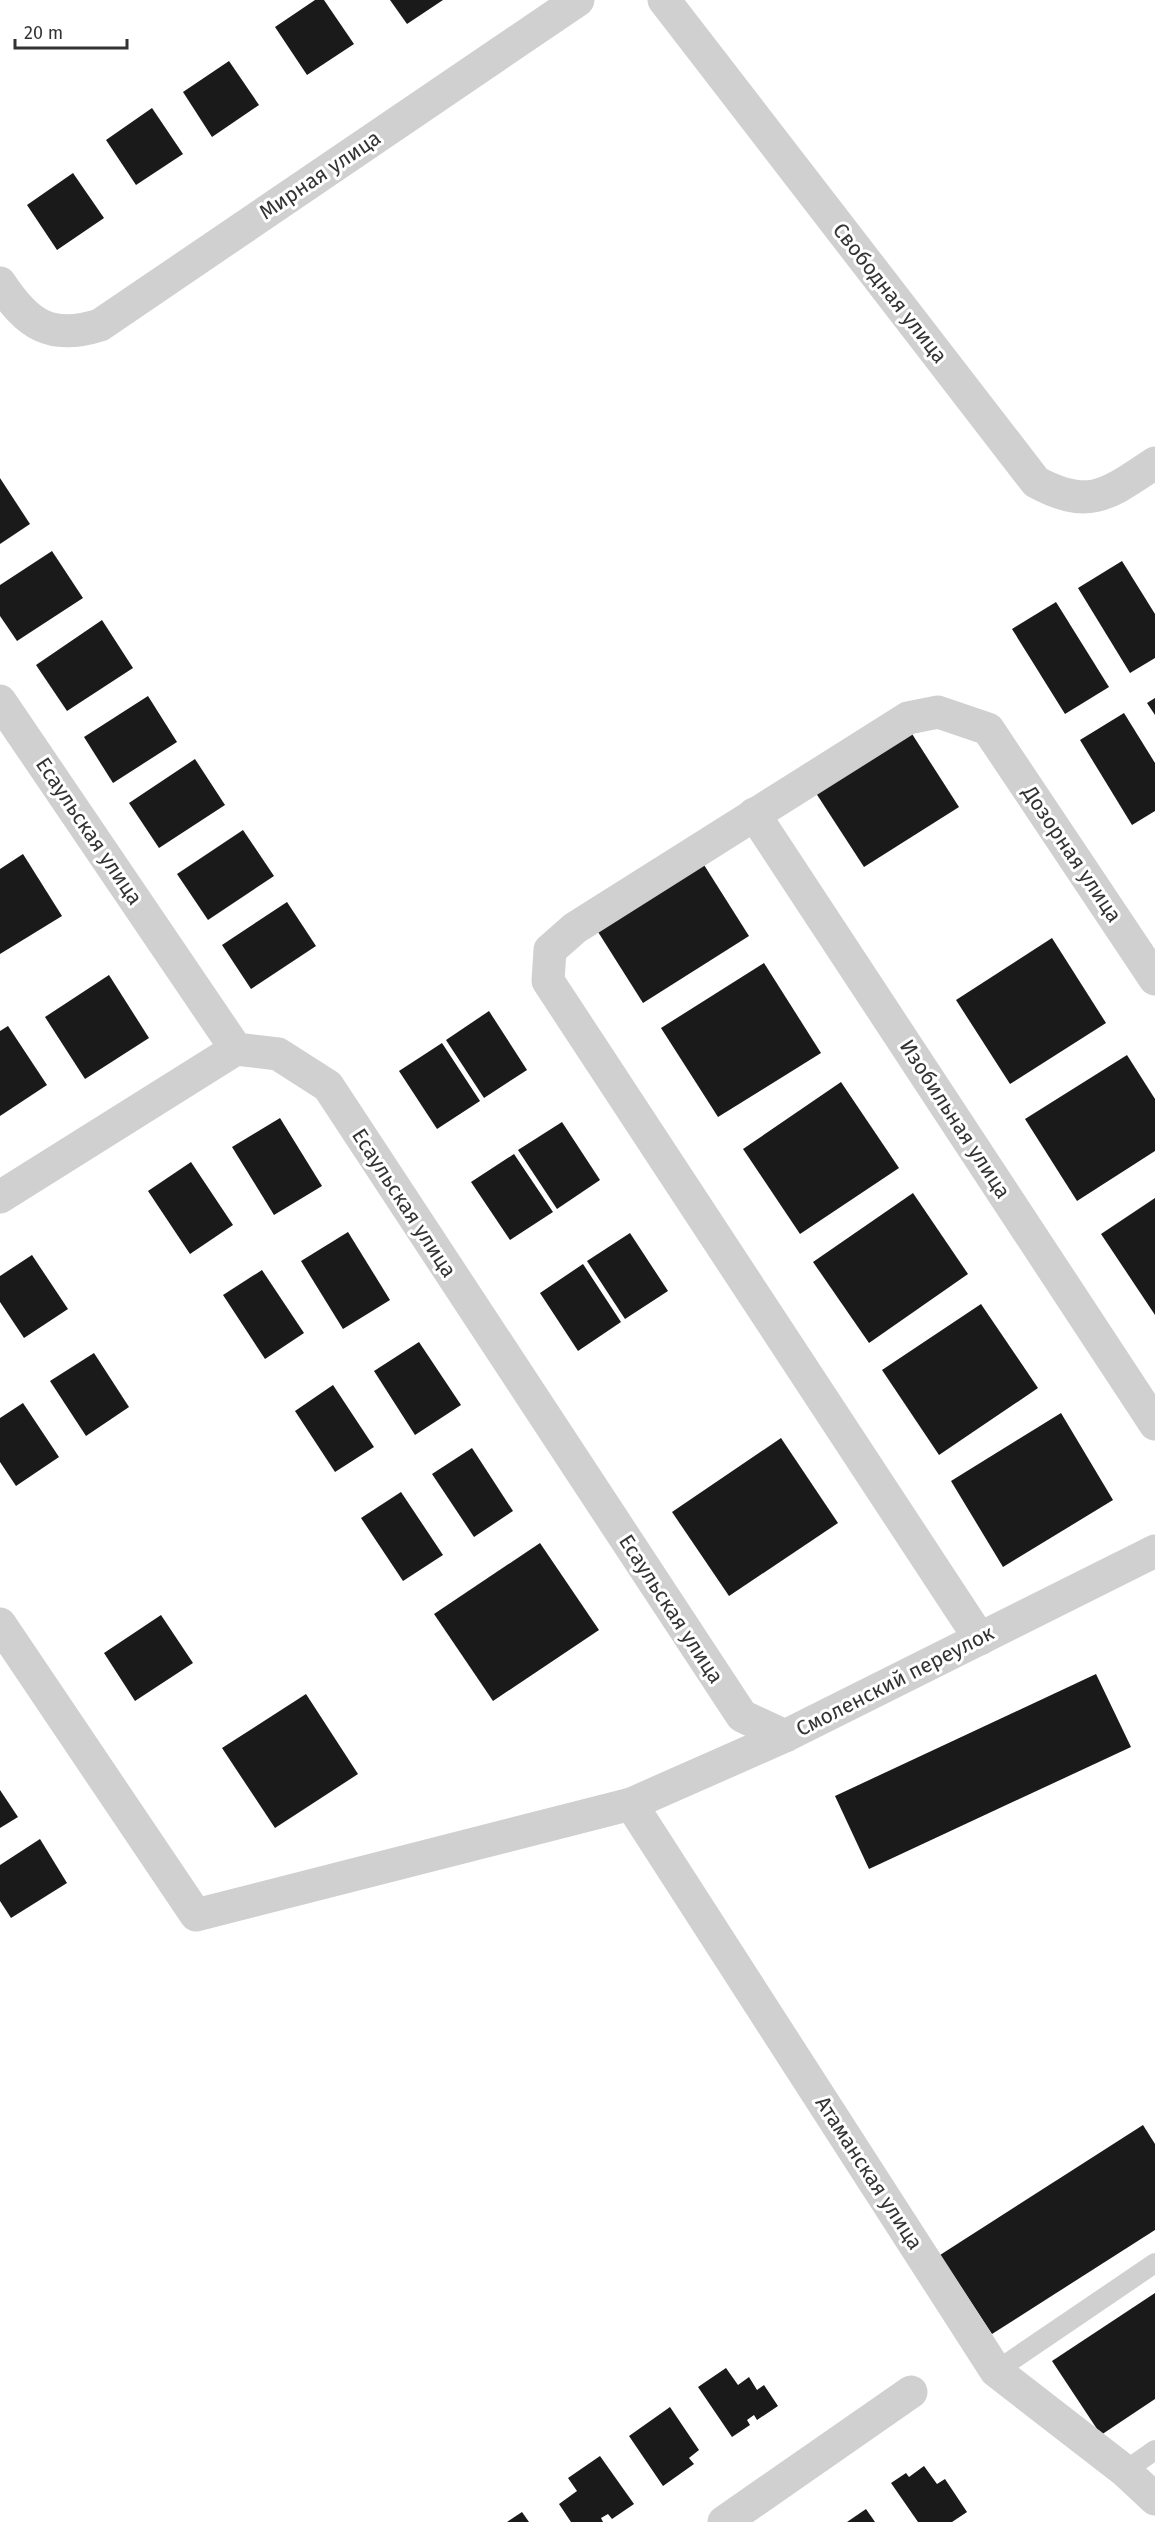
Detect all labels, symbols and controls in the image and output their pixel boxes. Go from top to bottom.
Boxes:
scale bar [15,12,128,50]
text: 20 m [24,22,63,44]
street label: Мирная улица [254,125,386,225]
street label: Свободная улица [827,218,953,368]
street label: Есаульская улица [30,752,148,910]
street label: Дозорная улица [1016,780,1127,927]
street label: Изобильная улица [894,1035,1016,1203]
street label: Есаульская улица [346,1124,462,1282]
street label: Есаульская улица [613,1530,729,1688]
street label: Смоленский переулок [792,1620,998,1742]
street label: Атаманская улица [810,2091,928,2255]

